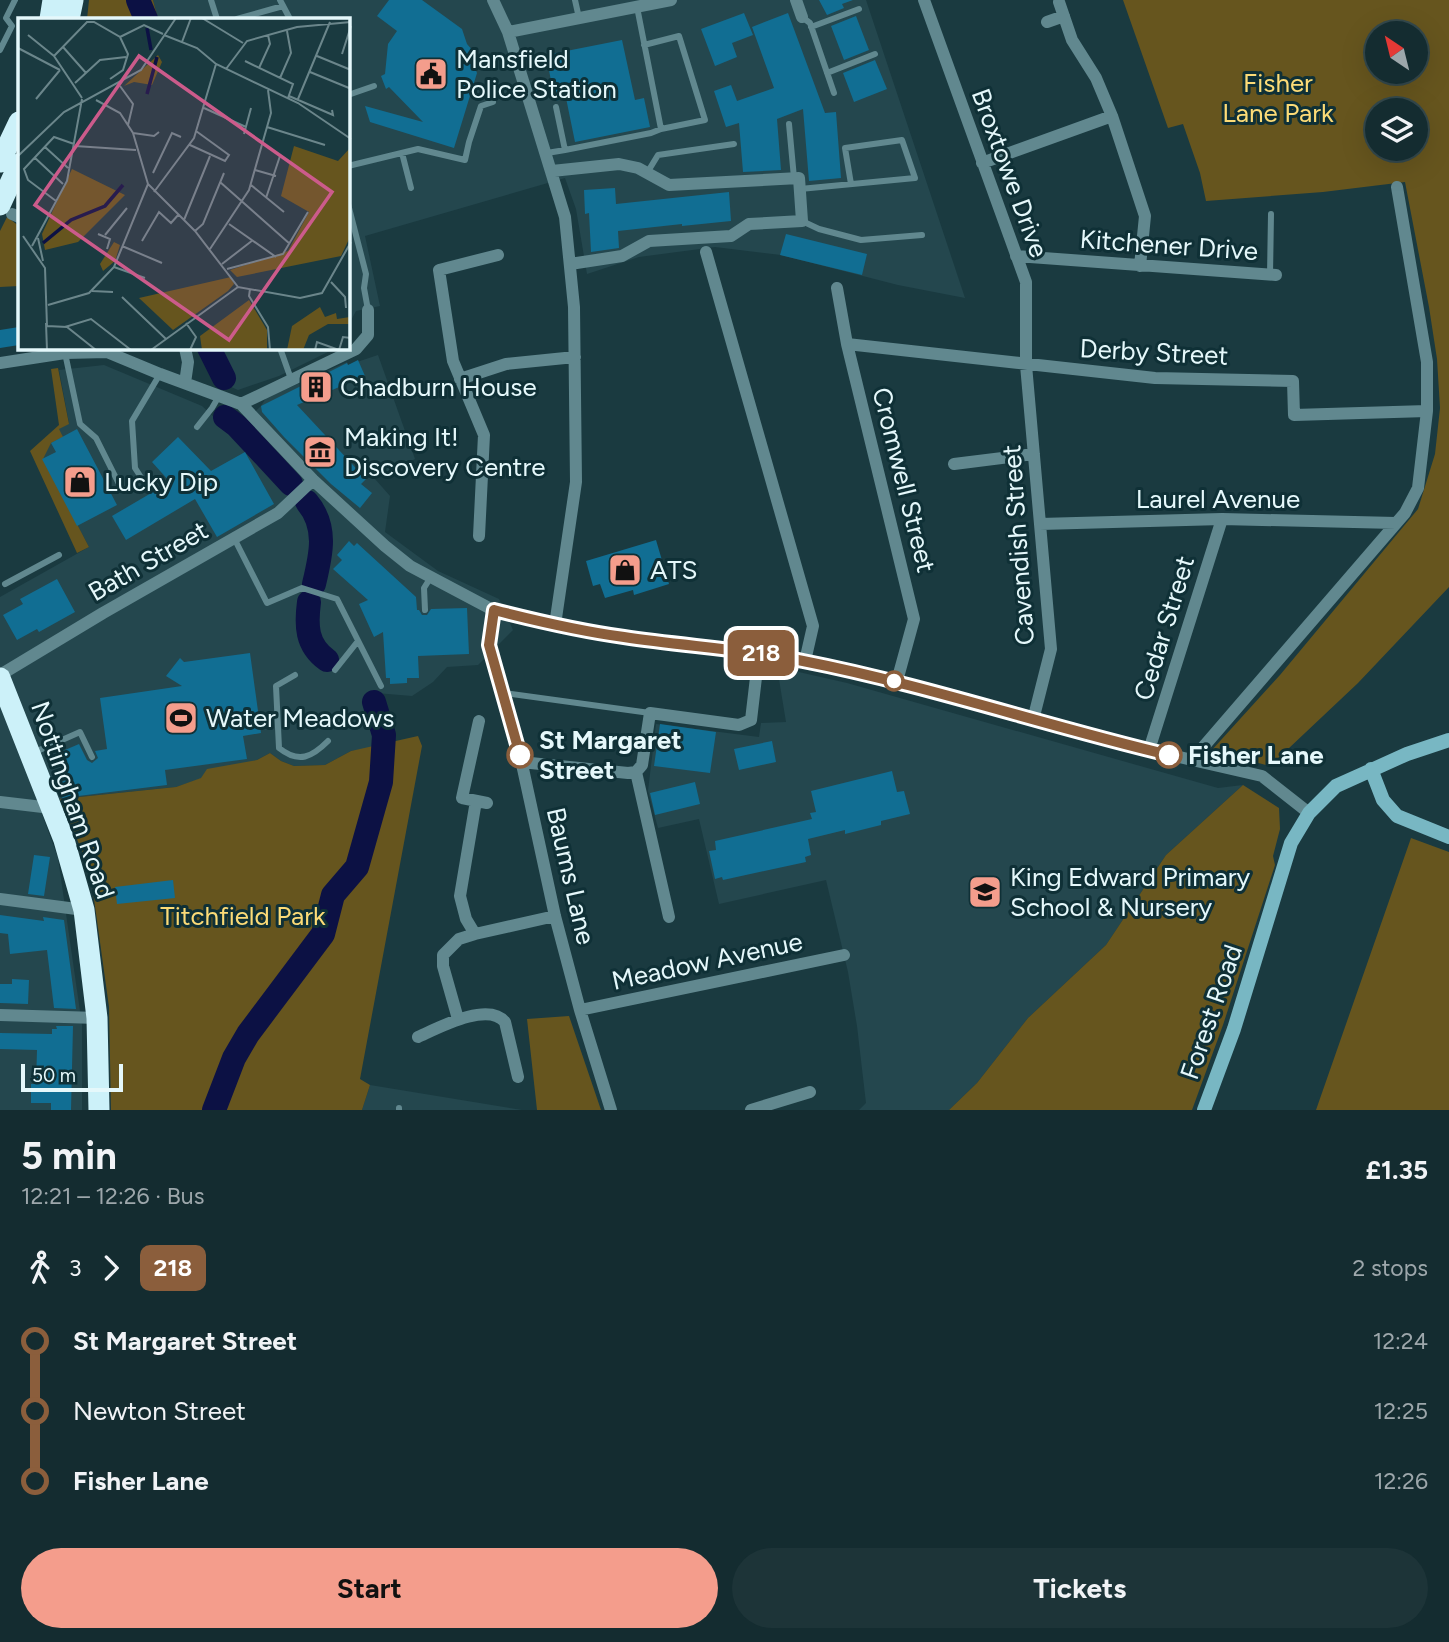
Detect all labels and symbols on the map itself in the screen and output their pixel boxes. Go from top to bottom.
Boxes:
inset map [18,18,350,350]
north arrow [1365,21,1428,84]
place label: Mansfield Police Station [456,43,617,105]
public building icon: Mansfield Police Station [412,55,450,93]
park label: Fisher Lane Park [1222,67,1334,129]
street label: Broxtowe Drive [965,84,1055,262]
street label: Kitchener Drive [1079,223,1259,267]
street label: Derby Street [1079,332,1229,372]
building icon: Chadburn House [297,368,335,406]
place label: Chadburn House [340,371,537,403]
street label: Cromwell Street [866,384,942,576]
place label: Making It! Discovery Centre [344,421,545,483]
museum icon: Making It! Discovery Centre [301,433,339,471]
street label: Cavendish Street [995,444,1041,646]
shop icon: Lucky Dip [61,463,99,501]
place label: Lucky Dip [104,466,218,498]
street label: Laurel Avenue [1136,483,1300,515]
street label: Bath Street [83,514,214,608]
shop icon: ATS [606,551,644,589]
street label: Cedar Street [1127,552,1201,704]
place label: ATS [650,554,698,586]
line badge: 218 [721,630,801,676]
unlabelled marker [884,671,904,691]
street label: Nottingham Road [24,697,122,903]
sports icon: Water Meadows [162,699,200,737]
place label: Water Meadows [206,702,394,734]
place label: St Margaret Street [539,724,682,786]
place label: Fisher Lane [1188,739,1324,771]
marker: St Margaret Street [507,742,533,768]
marker: Fisher Lane [1156,742,1182,768]
street label: Baums Lane [540,804,602,948]
place label: King Edward Primary School & Nursery [1010,861,1250,923]
school or university icon: King Edward Primary School & Nursery [966,873,1004,911]
park label: Titchfield Park [160,900,326,932]
street label: Meadow Avenue [609,925,805,997]
street label: Forest Road [1173,940,1249,1084]
scale bar [21,1061,122,1093]

